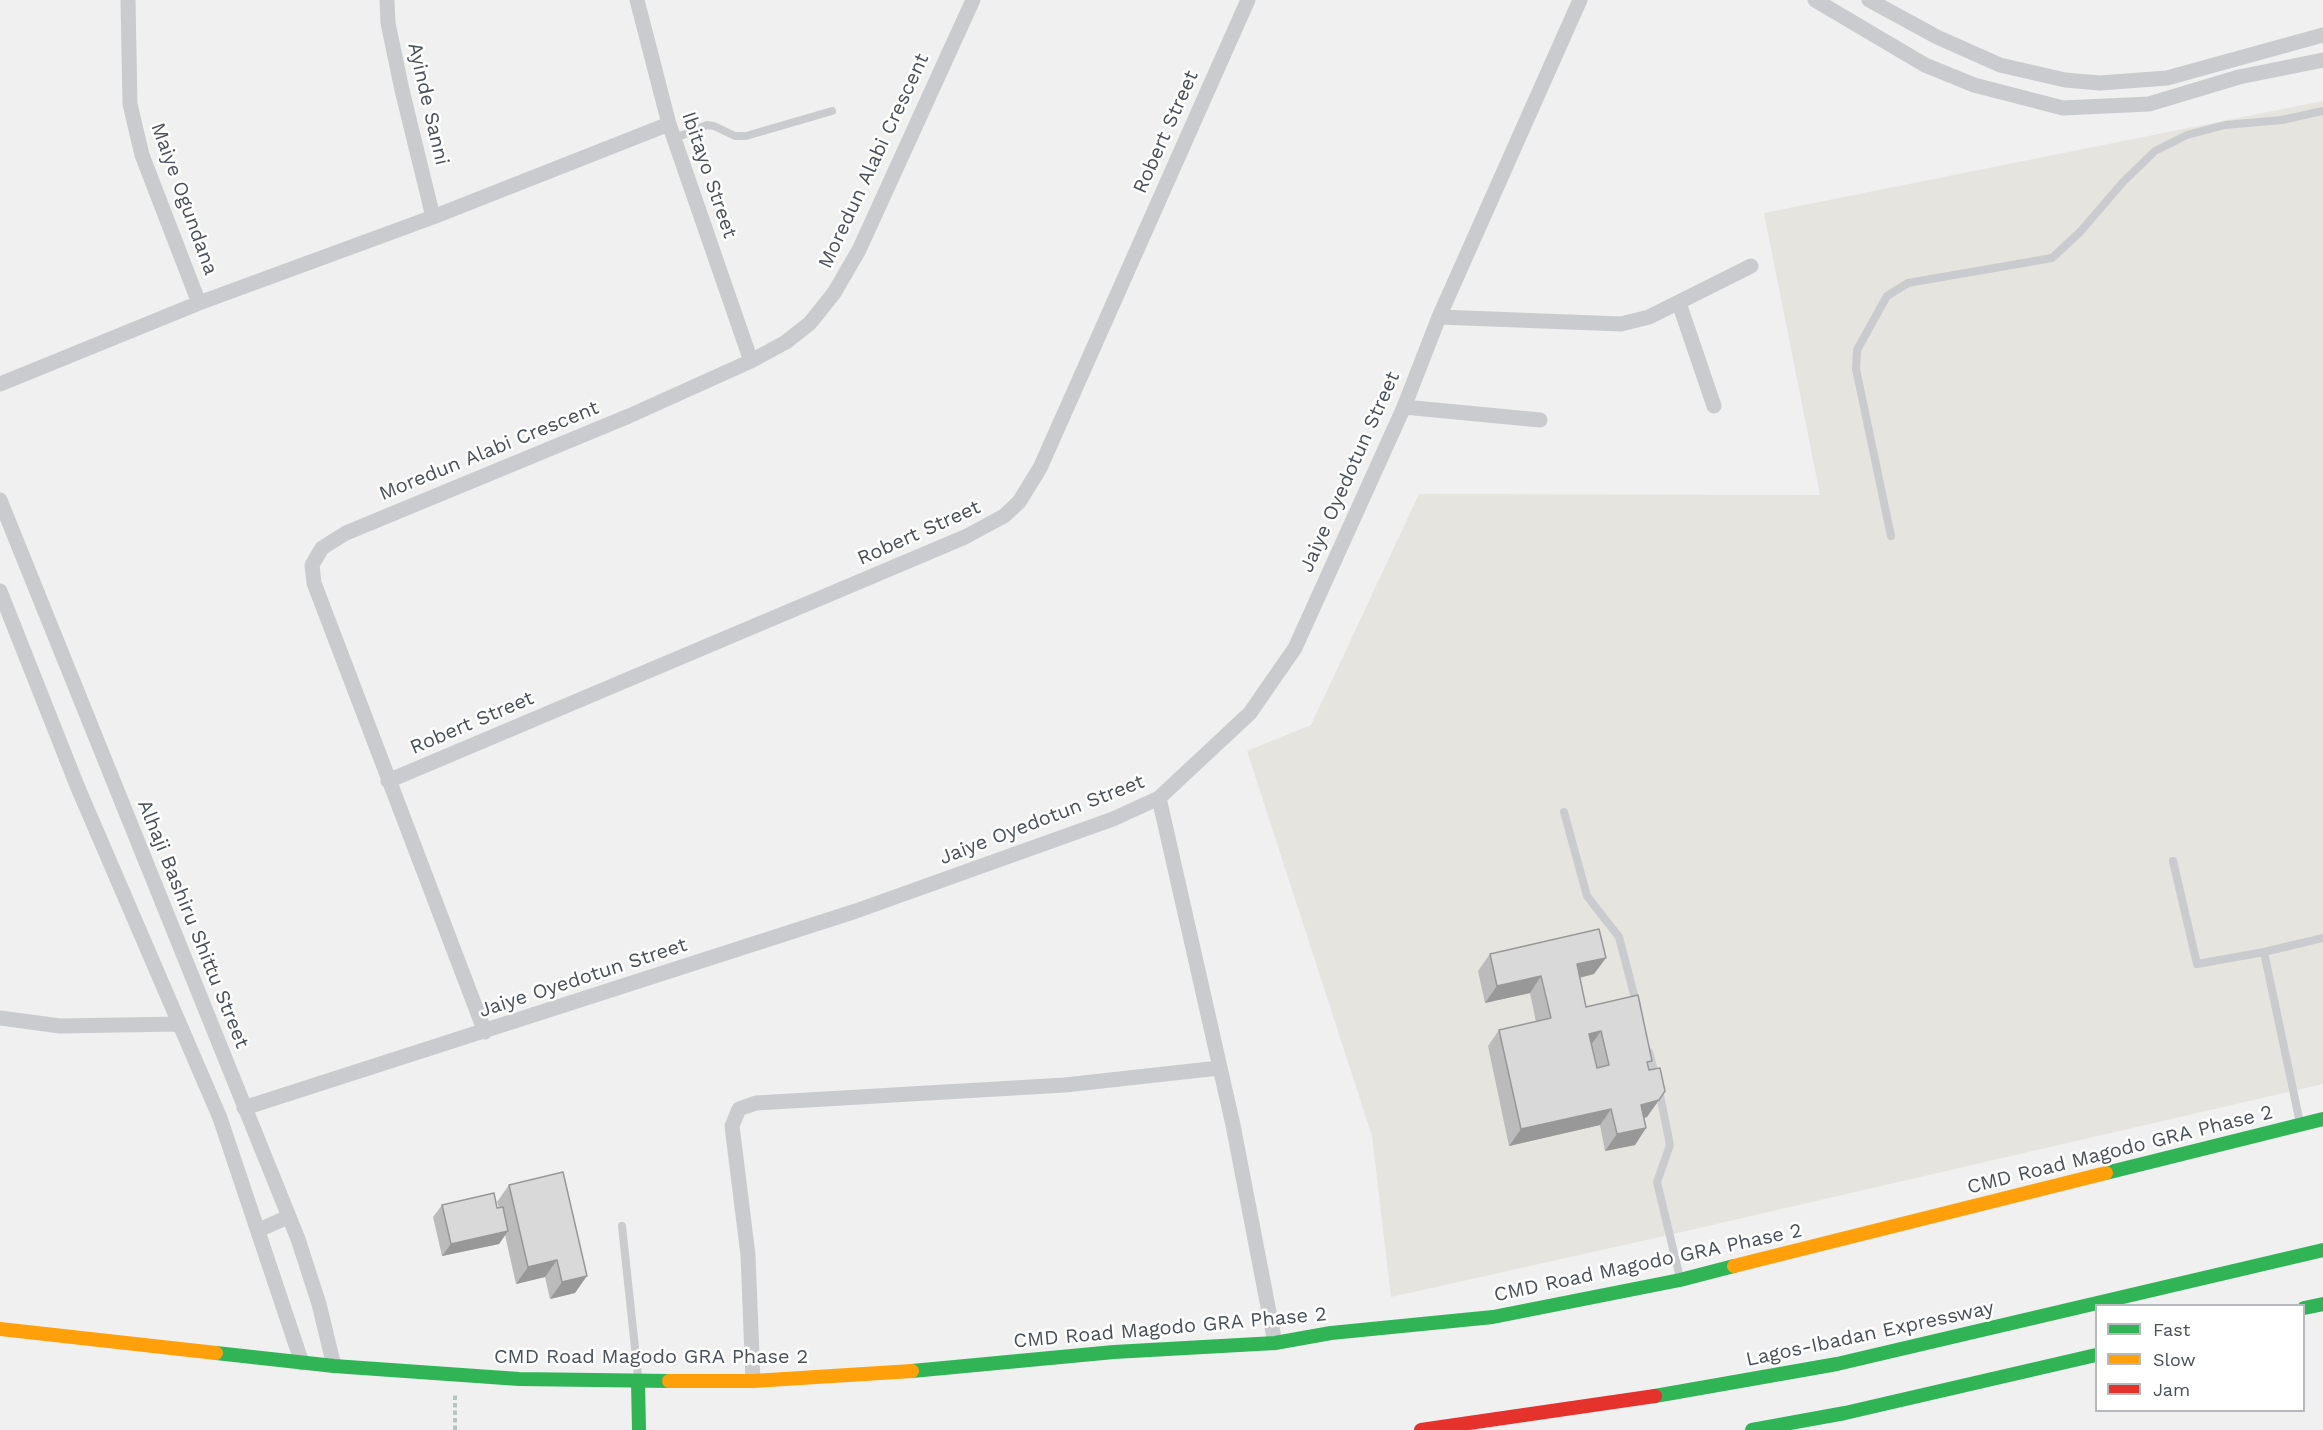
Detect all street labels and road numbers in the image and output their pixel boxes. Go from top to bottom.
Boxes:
street label: Ayinde Sanni [402,40,454,168]
street label: Moredun Alabi Crescent [814,50,934,272]
street label: Robert Street [1128,67,1204,197]
street label: Ibitayo Street [676,109,742,241]
street label: Maiye Ogundana [145,120,223,278]
street label: Jaiye Oyedotun Street [1295,368,1405,576]
street label: Moredun Alabi Crescent [376,396,602,506]
street label: Robert Street [854,495,984,571]
street label: Robert Street [407,686,537,760]
street label: Jaiye Oyedotun Street [936,770,1148,870]
street label: Alhaji Bashiru Shittu Street [132,796,254,1052]
street label: Jaiye Oyedotun Street [476,933,690,1023]
street label: CMD Road Magodo GRA Phase 2 [1965,1100,2275,1200]
street label: CMD Road Magodo GRA Phase 2 [1492,1219,1804,1307]
street label: Lagos-Ibadan Expressway [1744,1296,1996,1372]
street label: CMD Road Magodo GRA Phase 2 [1012,1302,1328,1354]
street label: CMD Road Magodo GRA Phase 2 [494,1345,808,1369]

